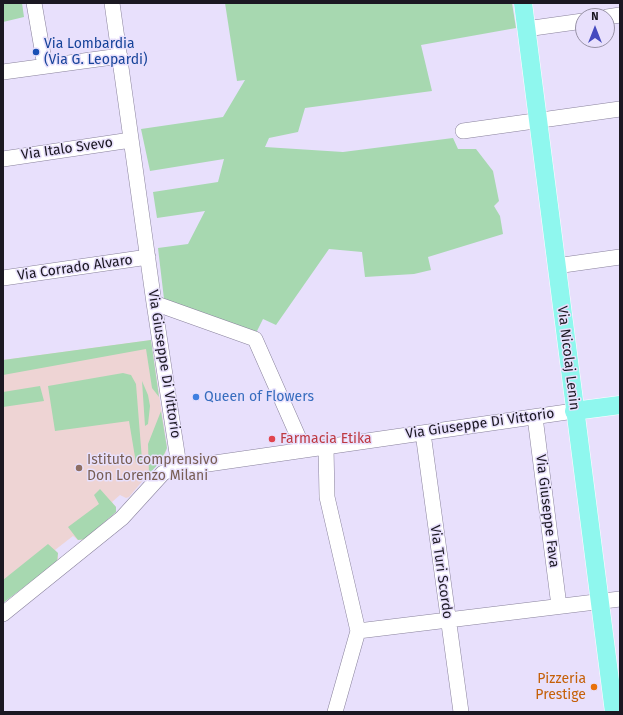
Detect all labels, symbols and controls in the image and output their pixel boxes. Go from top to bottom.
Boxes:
north arrow [575,8,615,48]
text: N [591,10,599,23]
place label: Via Lombardia (Via G. Leopardi) [44,36,148,68]
marker: Via Lombardia (Via G. Leopardi) [31,47,41,57]
street label: Via Italo Svevo [20,134,114,164]
street label: Via Corrado Alvaro [16,252,134,284]
street label: Via Giuseppe Di Vittorio [144,289,184,439]
street label: Via Nicolaj Lenin [553,305,583,411]
place label: Queen of Flowers [204,389,314,405]
marker: Queen of Flowers [191,392,201,402]
street label: Via Giuseppe Di Vittorio [404,405,556,443]
place label: Farmacia Etika [280,431,372,447]
marker: Farmacia Etika [267,434,277,444]
place label: Istituto comprensivo Don Lorenzo Milani [87,452,218,484]
street label: Via Giuseppe Fava [532,453,562,569]
marker: Istituto comprensivo Don Lorenzo Milani [74,463,84,473]
street label: Via Turi Scordo [426,524,456,620]
place label: Pizzeria Prestige [535,671,586,704]
marker: Pizzeria Prestige [589,682,599,692]

